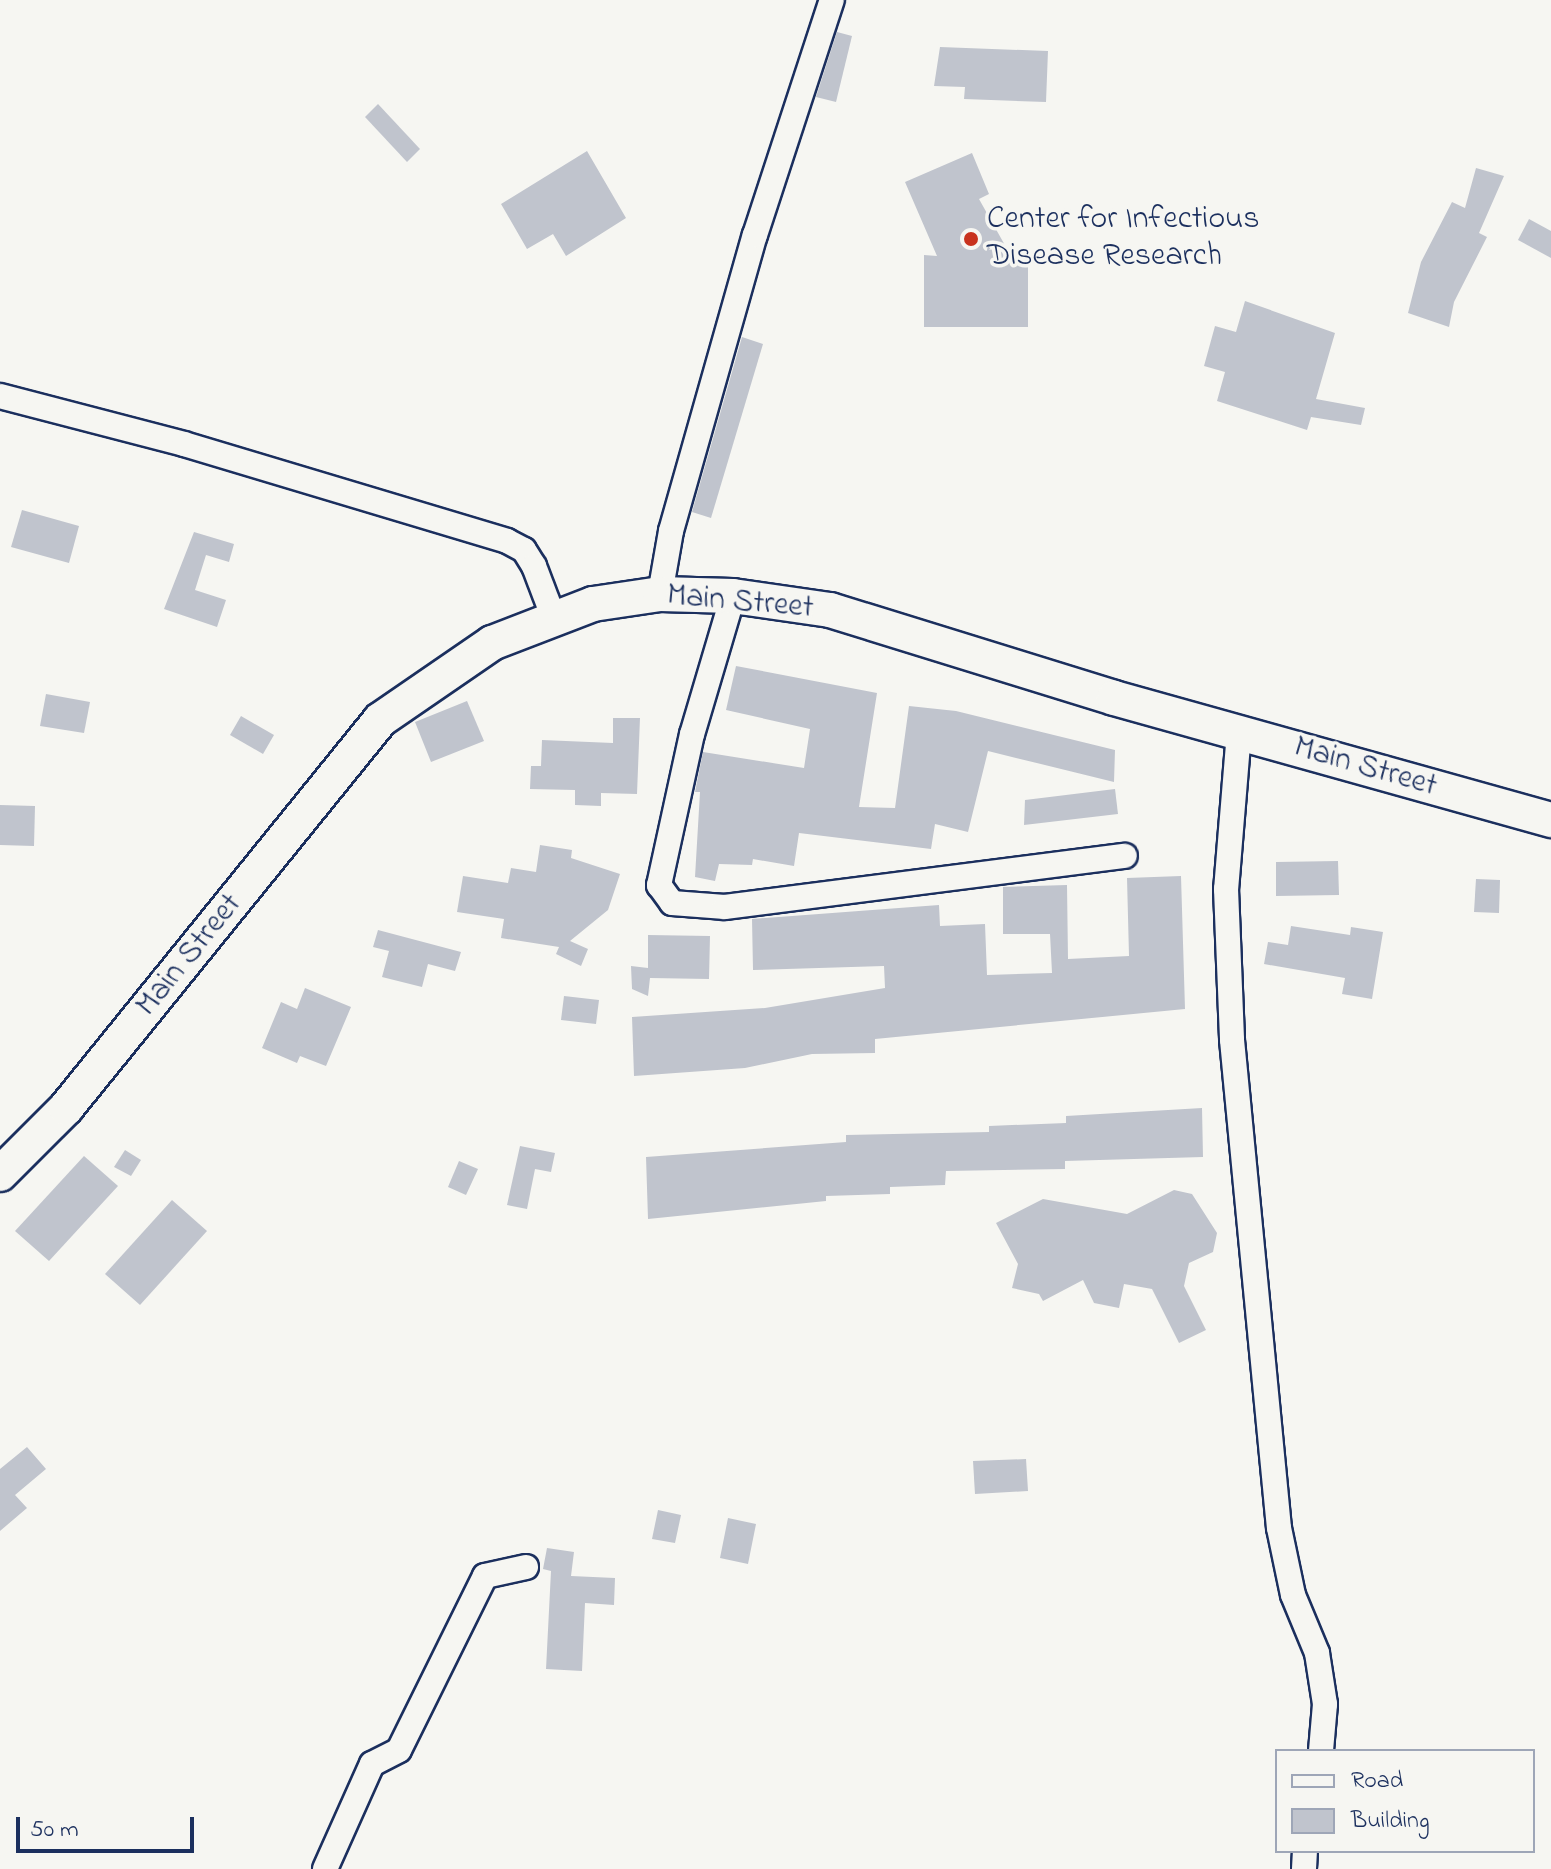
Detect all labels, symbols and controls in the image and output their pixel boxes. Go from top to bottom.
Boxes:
place label: Center for Infectious Disease Research [987,202,1260,277]
marker: Center for Infectious Disease Research [962,230,980,248]
street label: Main Street [665,577,815,629]
street label: Main Street [1289,729,1441,807]
street label: Main Street [129,887,251,1025]
legend [1275,1749,1535,1853]
text: Road [1351,1764,1403,1799]
scale bar [20,1801,198,1851]
text: Building [1351,1804,1430,1839]
text: 50 m [30,1813,79,1848]

